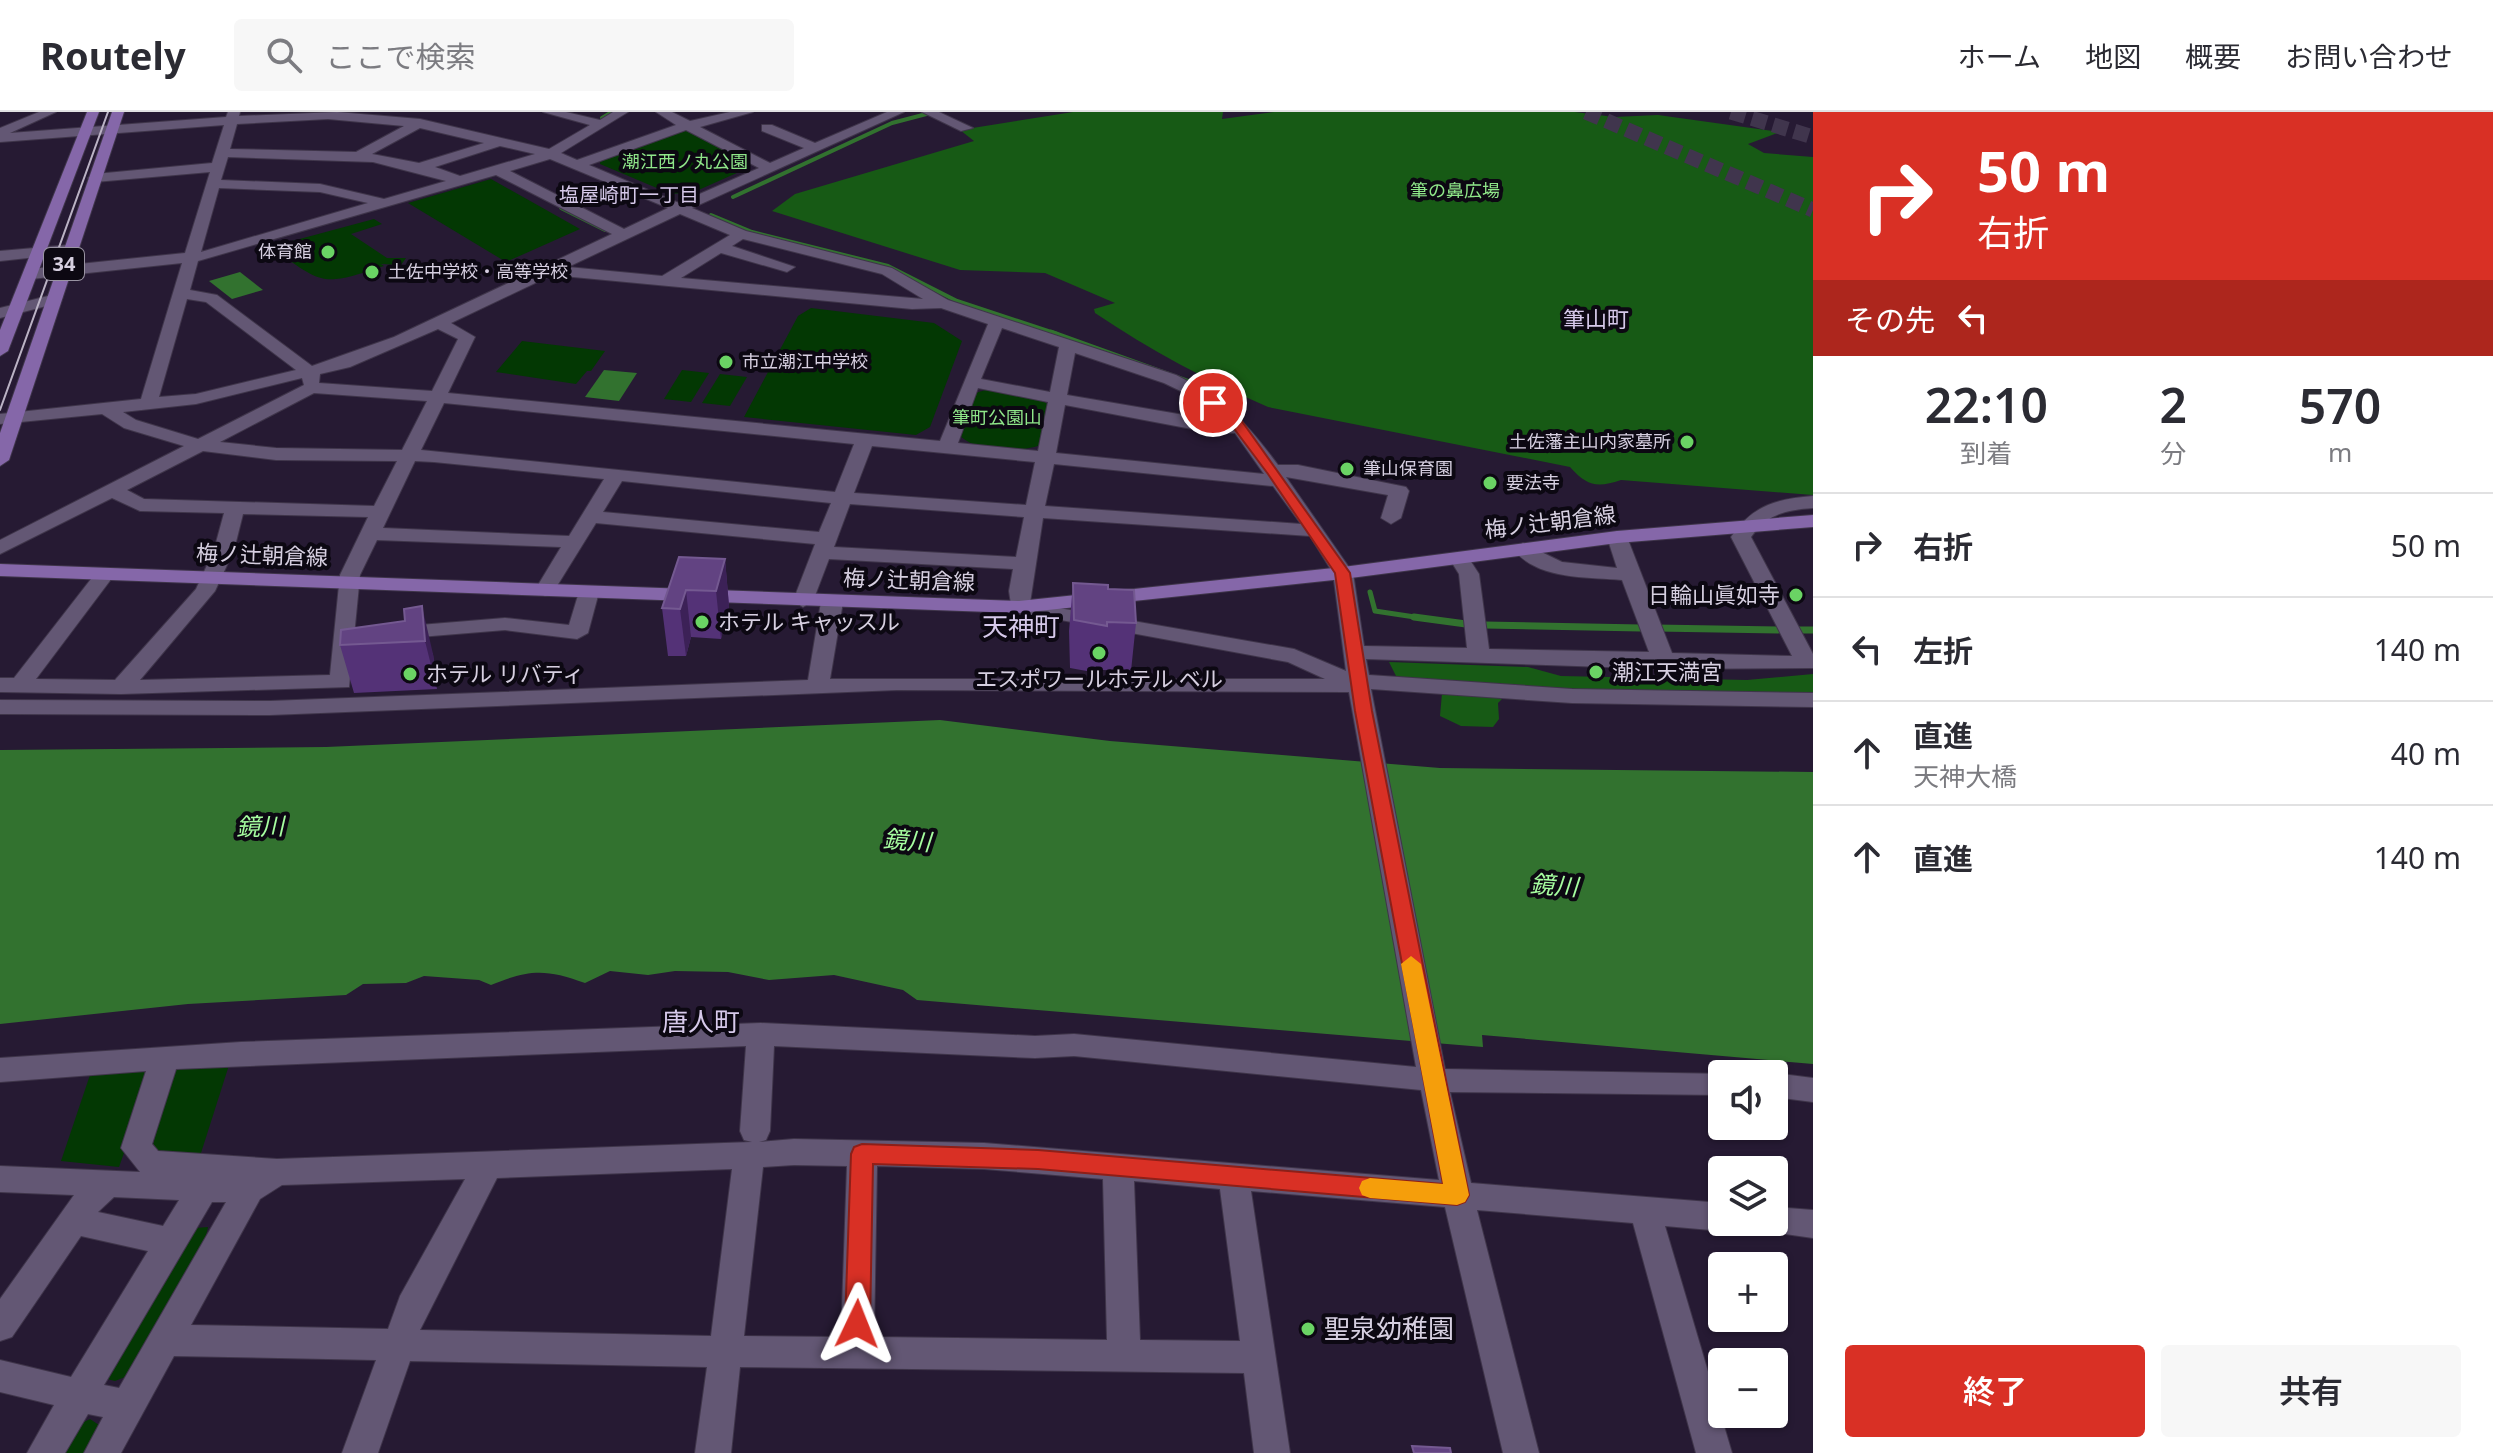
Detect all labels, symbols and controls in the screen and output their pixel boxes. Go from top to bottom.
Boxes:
search box [234,19,794,91]
text: Routely [40,29,186,81]
icon: search [262,33,306,77]
text: ここで検索 [326,36,476,77]
text: ホーム [1958,37,2041,75]
text: 地図 [2085,37,2141,75]
text: 概要 [2185,37,2241,75]
text: お問い合わせ [2285,37,2453,75]
text: 50 m [1977,132,2110,208]
icon: right [1845,144,1949,248]
park label: 潮江西ノ丸公園 [622,149,748,173]
park label: 筆の鼻広場 [1410,178,1500,202]
district label: 塩屋崎町一丁目 [559,181,699,208]
text: 右折 [1977,208,2049,257]
place label: 体育館 [258,239,312,263]
marker: 体育館 [319,243,337,261]
road number: 34 [44,248,84,280]
place label: 土佐中学校・高等学校 [388,259,568,283]
marker: 土佐中学校・高等学校 [363,263,381,281]
icon: left [1951,296,1995,340]
text: その先 [1845,299,1935,340]
district label: 筆山町 [1563,303,1629,333]
place label: 市立潮江中学校 [742,349,868,373]
marker: 市立潮江中学校 [717,353,735,371]
pin [1179,369,1247,437]
text: 22:10 [1925,372,2048,437]
text: 2 [2160,372,2187,437]
text: 570 [2299,373,2381,438]
icon: arrive [1191,381,1235,425]
park label: 筆町公園山 [952,405,1042,429]
place label: 土佐藩主山内家墓所 [1509,429,1671,453]
marker: 土佐藩主山内家墓所 [1678,433,1696,451]
text: m [2328,434,2352,470]
text: 到着 [1960,435,2012,471]
text: 分 [2160,435,2186,471]
place label: 筆山保育園 [1363,456,1453,480]
marker: 筆山保育園 [1338,460,1356,478]
place label: 要法寺 [1506,470,1560,494]
marker: 要法寺 [1481,474,1499,492]
street label: 梅ノ辻朝倉線 [1483,498,1617,544]
icon: right [1845,523,1889,567]
text: 50 m [2391,525,2461,566]
text: 右折 [1913,526,1973,567]
street label: 梅ノ辻朝倉線 [196,537,329,571]
street label: 梅ノ辻朝倉線 [843,562,976,596]
place label: 日輪山眞如寺 [1648,579,1780,609]
marker: 日輪山眞如寺 [1787,586,1805,604]
place label: ホテル キャッスル [718,606,900,636]
district label: 天神町 [982,608,1060,644]
marker: ホテル キャッスル [693,613,711,631]
icon: left [1845,627,1889,671]
text: 140 m [2374,629,2461,670]
text: 左折 [1913,630,1973,671]
marker: エスポワールホテル ベル [1090,644,1108,662]
place label: 潮江天満宮 [1612,656,1722,686]
place label: ホテル リバティ [426,658,584,688]
place label: エスポワールホテル ベル [975,663,1223,693]
marker: 潮江天満宮 [1587,663,1605,681]
marker: ホテル リバティ [401,665,419,683]
text: 直進 [1913,715,1973,756]
icon: ahead [1845,731,1889,775]
text: 40 m [2391,733,2461,774]
text: 天神大橋 [1913,758,2017,794]
water label: 鏡川 [236,809,287,842]
water label: 鏡川 [882,821,935,858]
icon: ahead [1845,835,1889,879]
text: 140 m [2374,837,2461,878]
text: 直進 [1913,838,1973,879]
water label: 鏡川 [1529,866,1582,903]
district label: 唐人町 [662,1003,740,1039]
map controls [1708,1060,1788,1428]
button: sound [1708,1060,1788,1140]
button: layers [1708,1156,1788,1236]
button: + [1708,1252,1788,1332]
position arrow [815,1282,899,1366]
place label: 聖泉幼稚園 [1324,1310,1454,1346]
marker: 聖泉幼稚園 [1299,1320,1317,1338]
button: 終了 [1845,1345,2145,1437]
button: 共有 [2161,1345,2461,1437]
button: − [1708,1348,1788,1428]

